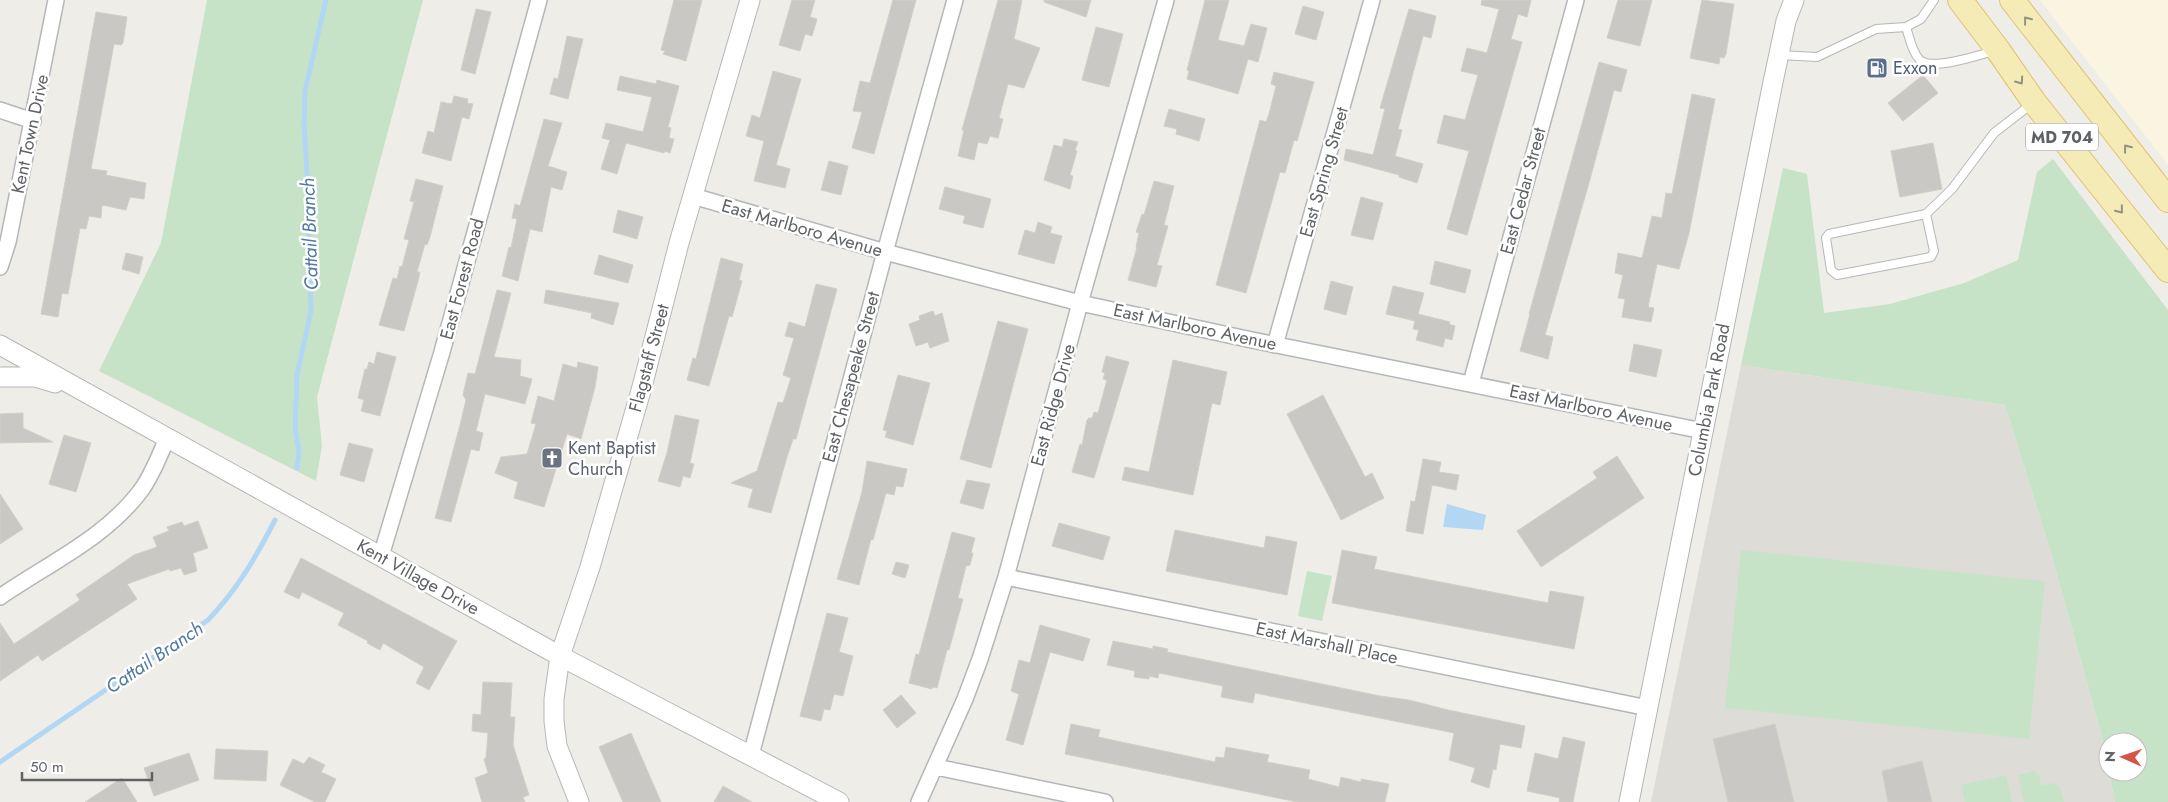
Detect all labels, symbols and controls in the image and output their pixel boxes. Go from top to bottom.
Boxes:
one-way arrow [2025,17,2033,26]
place label: Exxon [1893,55,1938,81]
fuel station icon: Exxon [1865,56,1889,80]
street label: Kent Town Drive [5,72,55,196]
one-way arrow [2014,76,2023,85]
street label: East Spring Street [1293,103,1355,240]
street label: East Cedar Street [1494,124,1553,257]
road number: MD 704 [2026,124,2098,150]
one-way arrow [2125,145,2133,154]
water label: Cattail Branch [294,177,325,291]
street label: East Marlboro Avenue [718,193,886,263]
one-way arrow [2115,204,2124,213]
street label: East Forest Road [433,215,491,343]
street label: East Chesapeake Street [816,288,887,465]
street label: East Marlboro Avenue [1111,297,1279,357]
street label: Flagstaff Street [622,300,676,415]
street label: Columbia Park Road [1681,321,1737,479]
street label: East Ridge Drive [1024,341,1082,469]
street label: East Marlboro Avenue [1507,378,1675,438]
place label: Kent Baptist Church [568,435,656,482]
church icon: Kent Baptist Church [540,446,564,470]
street label: Kent Village Drive [352,533,484,621]
water label: Cattail Branch [100,615,208,700]
street label: East Marshall Place [1254,615,1400,671]
north arrow [2098,732,2148,782]
scale bar [22,750,152,782]
text: N [2100,751,2120,762]
text: 50 m [30,756,64,778]

